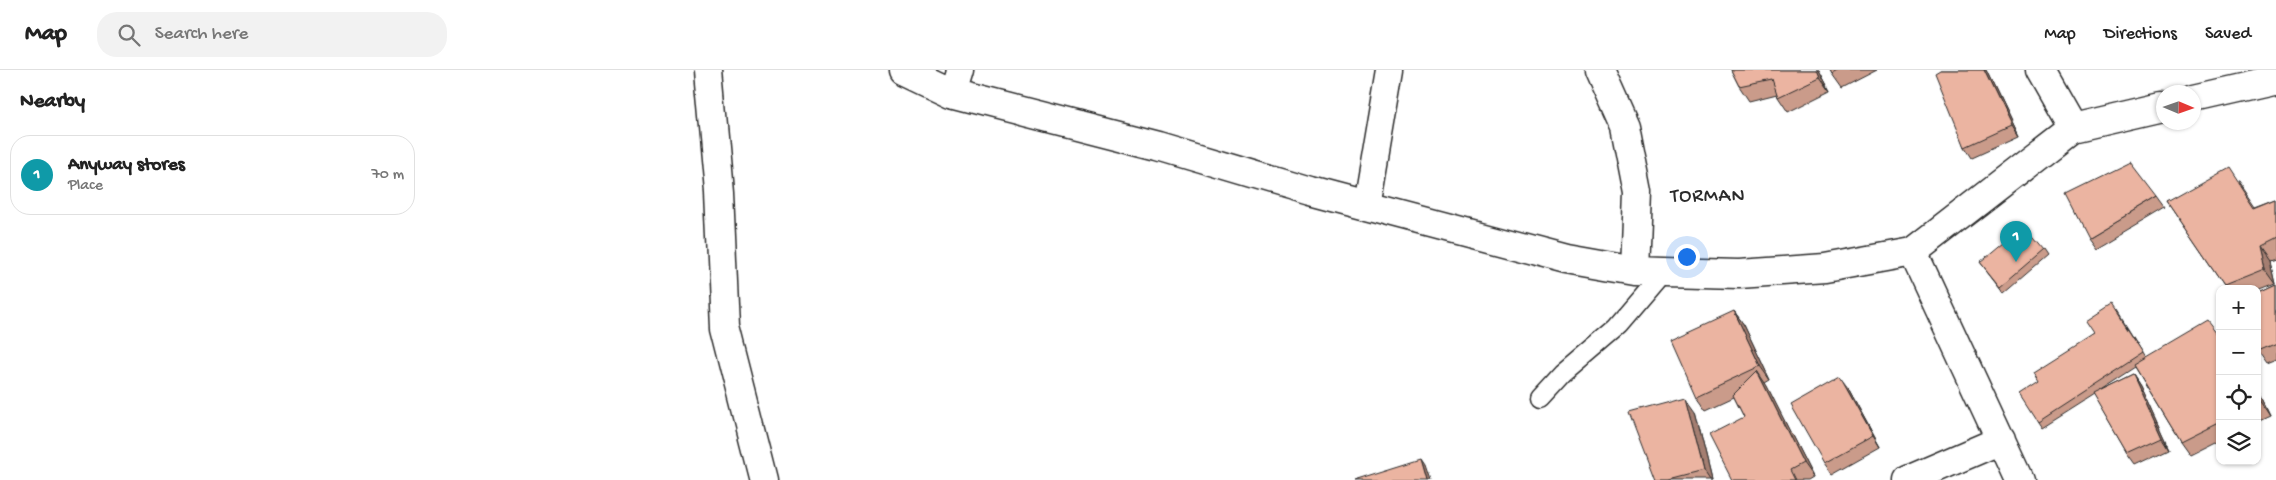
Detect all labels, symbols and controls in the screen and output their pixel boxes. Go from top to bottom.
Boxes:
search box [97,12,447,57]
text: Map [25,20,67,49]
icon: search [115,21,143,49]
text: Search here [155,23,248,46]
text: Map [2044,24,2076,45]
text: Directions [2104,24,2177,45]
text: Saved [2205,24,2251,45]
north arrow [2156,85,2201,130]
text: Nearby [20,90,85,115]
text: Anyway stores [68,154,185,177]
text: 1 [34,166,40,185]
text: 70 m [371,166,404,185]
text: Place [68,177,103,196]
district label: TORMAN [1670,186,1745,209]
pin: 1 [2000,221,2032,262]
your location [1674,244,1700,270]
map controls [2216,285,2261,465]
button: + [2216,285,2261,330]
button: − [2216,330,2261,375]
button: locate [2216,375,2261,420]
button: layers [2216,420,2261,465]

